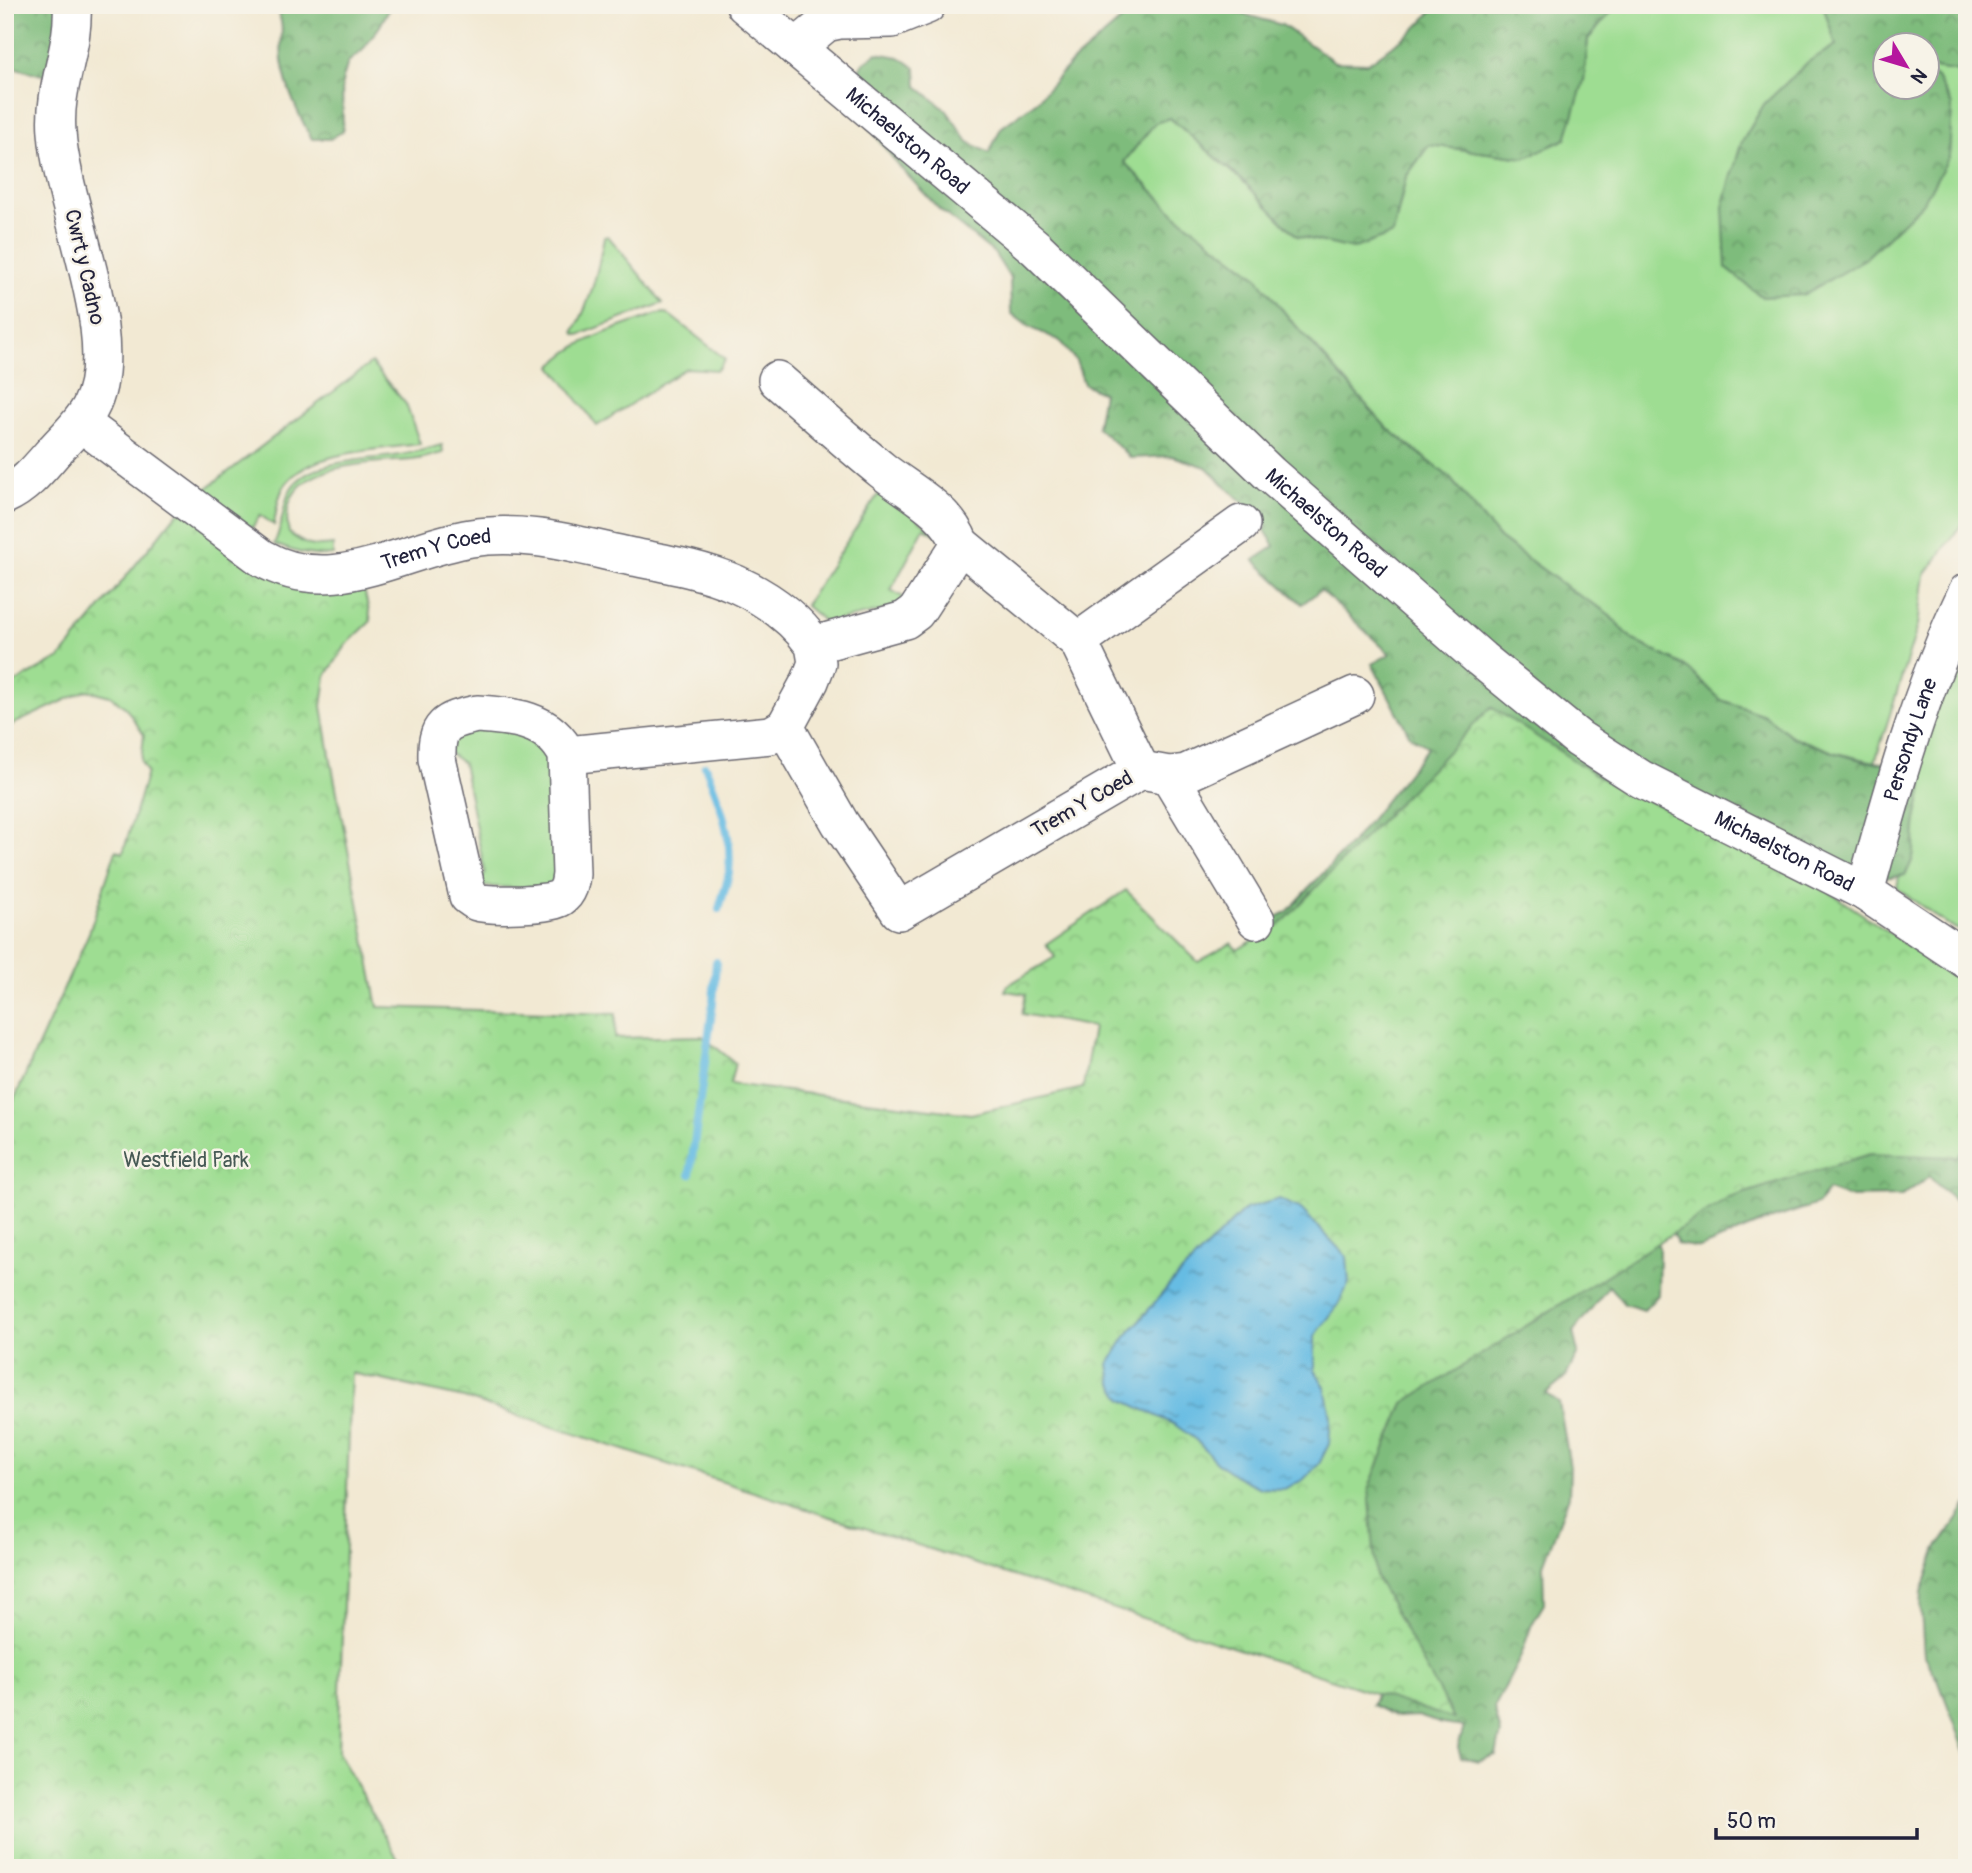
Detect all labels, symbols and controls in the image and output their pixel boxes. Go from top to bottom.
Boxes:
north arrow [1870,32,1940,102]
text: N [1905,63,1932,88]
street label: Michaelston Road [840,82,975,201]
street label: Cwrt y Cadno [58,207,111,328]
street label: Michaelston Road [1259,463,1392,584]
street label: Trem Y Coed [378,523,492,577]
street label: Persondy Lane [1878,673,1944,805]
street label: Trem Y Coed [1027,764,1138,844]
street label: Michaelston Road [1710,805,1859,898]
park label: Westfield Park [123,1147,249,1174]
scale bar [1716,1796,1918,1840]
text: 50 m [1727,1808,1776,1835]

